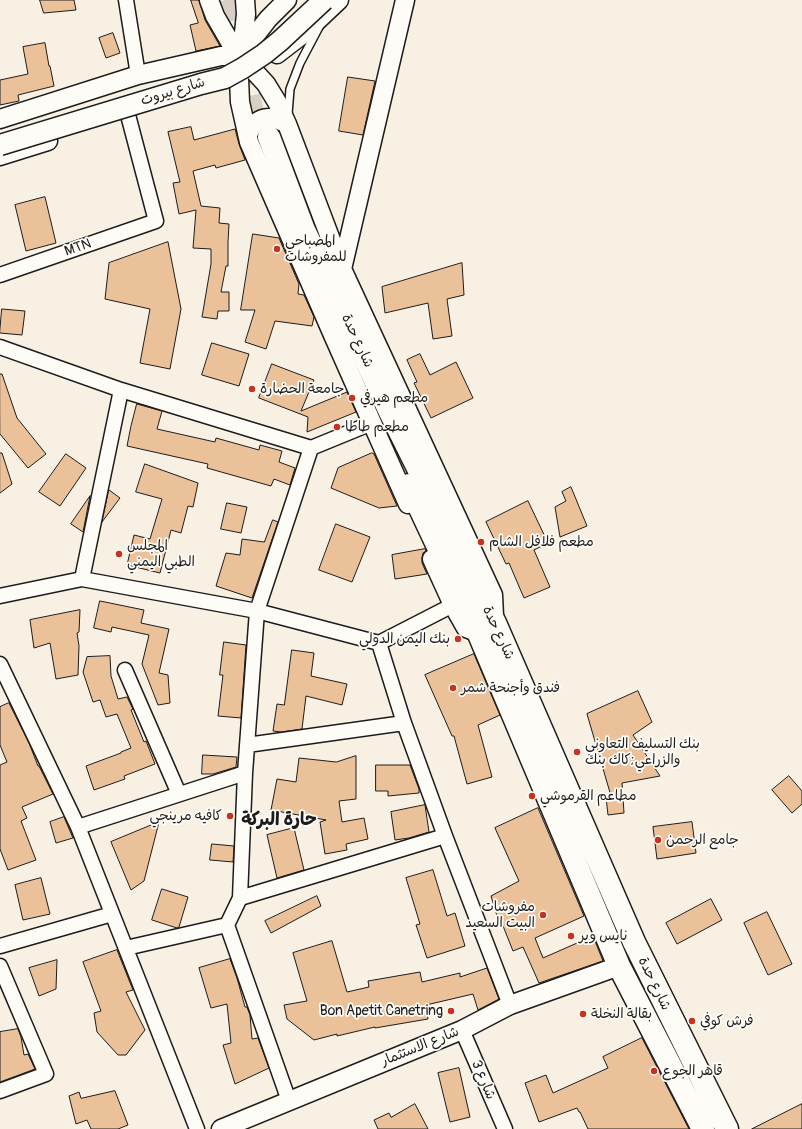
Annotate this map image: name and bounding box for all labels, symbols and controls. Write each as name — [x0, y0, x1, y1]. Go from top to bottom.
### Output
street label: شارع بيروت — [139, 74, 207, 110]
place label: المصباحي للمفروشات — [285, 233, 347, 266]
street label: MTN — [62, 236, 94, 260]
marker: المصباحي للمفروشات — [272, 244, 282, 254]
street label: شارع حدة — [337, 312, 377, 370]
place label: جامعة الحضارة — [260, 381, 344, 397]
marker: جامعة الحضارة — [247, 384, 257, 394]
place label: مطعم هيرفي — [360, 390, 428, 406]
marker: مطعم هيرفي — [347, 393, 357, 403]
place label: مطعم طاطا — [345, 419, 409, 435]
marker: مطعم طاطا — [332, 422, 342, 432]
place label: مطعم فلافل الشام — [489, 534, 594, 550]
marker: مطعم فلافل الشام — [476, 537, 486, 547]
place label: المجلس الطبي اليمني — [127, 538, 195, 570]
marker: المجلس الطبي اليمني — [114, 549, 124, 559]
street label: شارع حدة — [478, 604, 518, 662]
place label: بنك اليمن الدولي — [359, 631, 450, 647]
marker: بنك اليمن الدولي — [453, 634, 463, 644]
place label: فندق وأجنحة شمر — [461, 680, 560, 696]
marker: فندق وأجنحة شمر — [448, 683, 458, 693]
place label: بنك التسليف التعاوني والزراعي;كاك بنك — [585, 736, 700, 768]
marker: بنك التسليف التعاوني والزراعي;كاك بنك — [572, 747, 582, 757]
place label: مطاعم القرموشي — [540, 788, 636, 804]
marker: مطاعم القرموشي — [527, 791, 537, 801]
place label: كافيه مرينجي — [150, 808, 222, 824]
district label: حارة البركة — [241, 809, 317, 831]
marker: كافيه مرينجي — [225, 811, 235, 821]
place label: جامع الرحمن — [666, 832, 739, 848]
marker: جامع الرحمن — [653, 835, 663, 845]
place label: مفروشات البيت السعيد — [465, 899, 535, 932]
marker: مفروشات البيت السعيد — [538, 910, 548, 920]
place label: نايس وير — [579, 928, 627, 944]
marker: نايس وير — [566, 931, 576, 941]
street label: شارع حدة — [634, 955, 674, 1013]
place label: Bon Apetit Canetring — [320, 1003, 443, 1019]
marker: Bon Apetit Canetring — [446, 1006, 456, 1016]
place label: بقالة النخلة — [591, 1006, 652, 1022]
marker: بقالة النخلة — [578, 1009, 588, 1019]
place label: فرش كوفي — [700, 1013, 754, 1029]
marker: فرش كوفي — [687, 1016, 697, 1026]
street label: شارع الاستثمار — [378, 1024, 462, 1070]
street label: شارع 3 — [467, 1058, 499, 1102]
place label: قاهر الجوع — [662, 1063, 723, 1079]
marker: قاهر الجوع — [649, 1066, 659, 1076]

